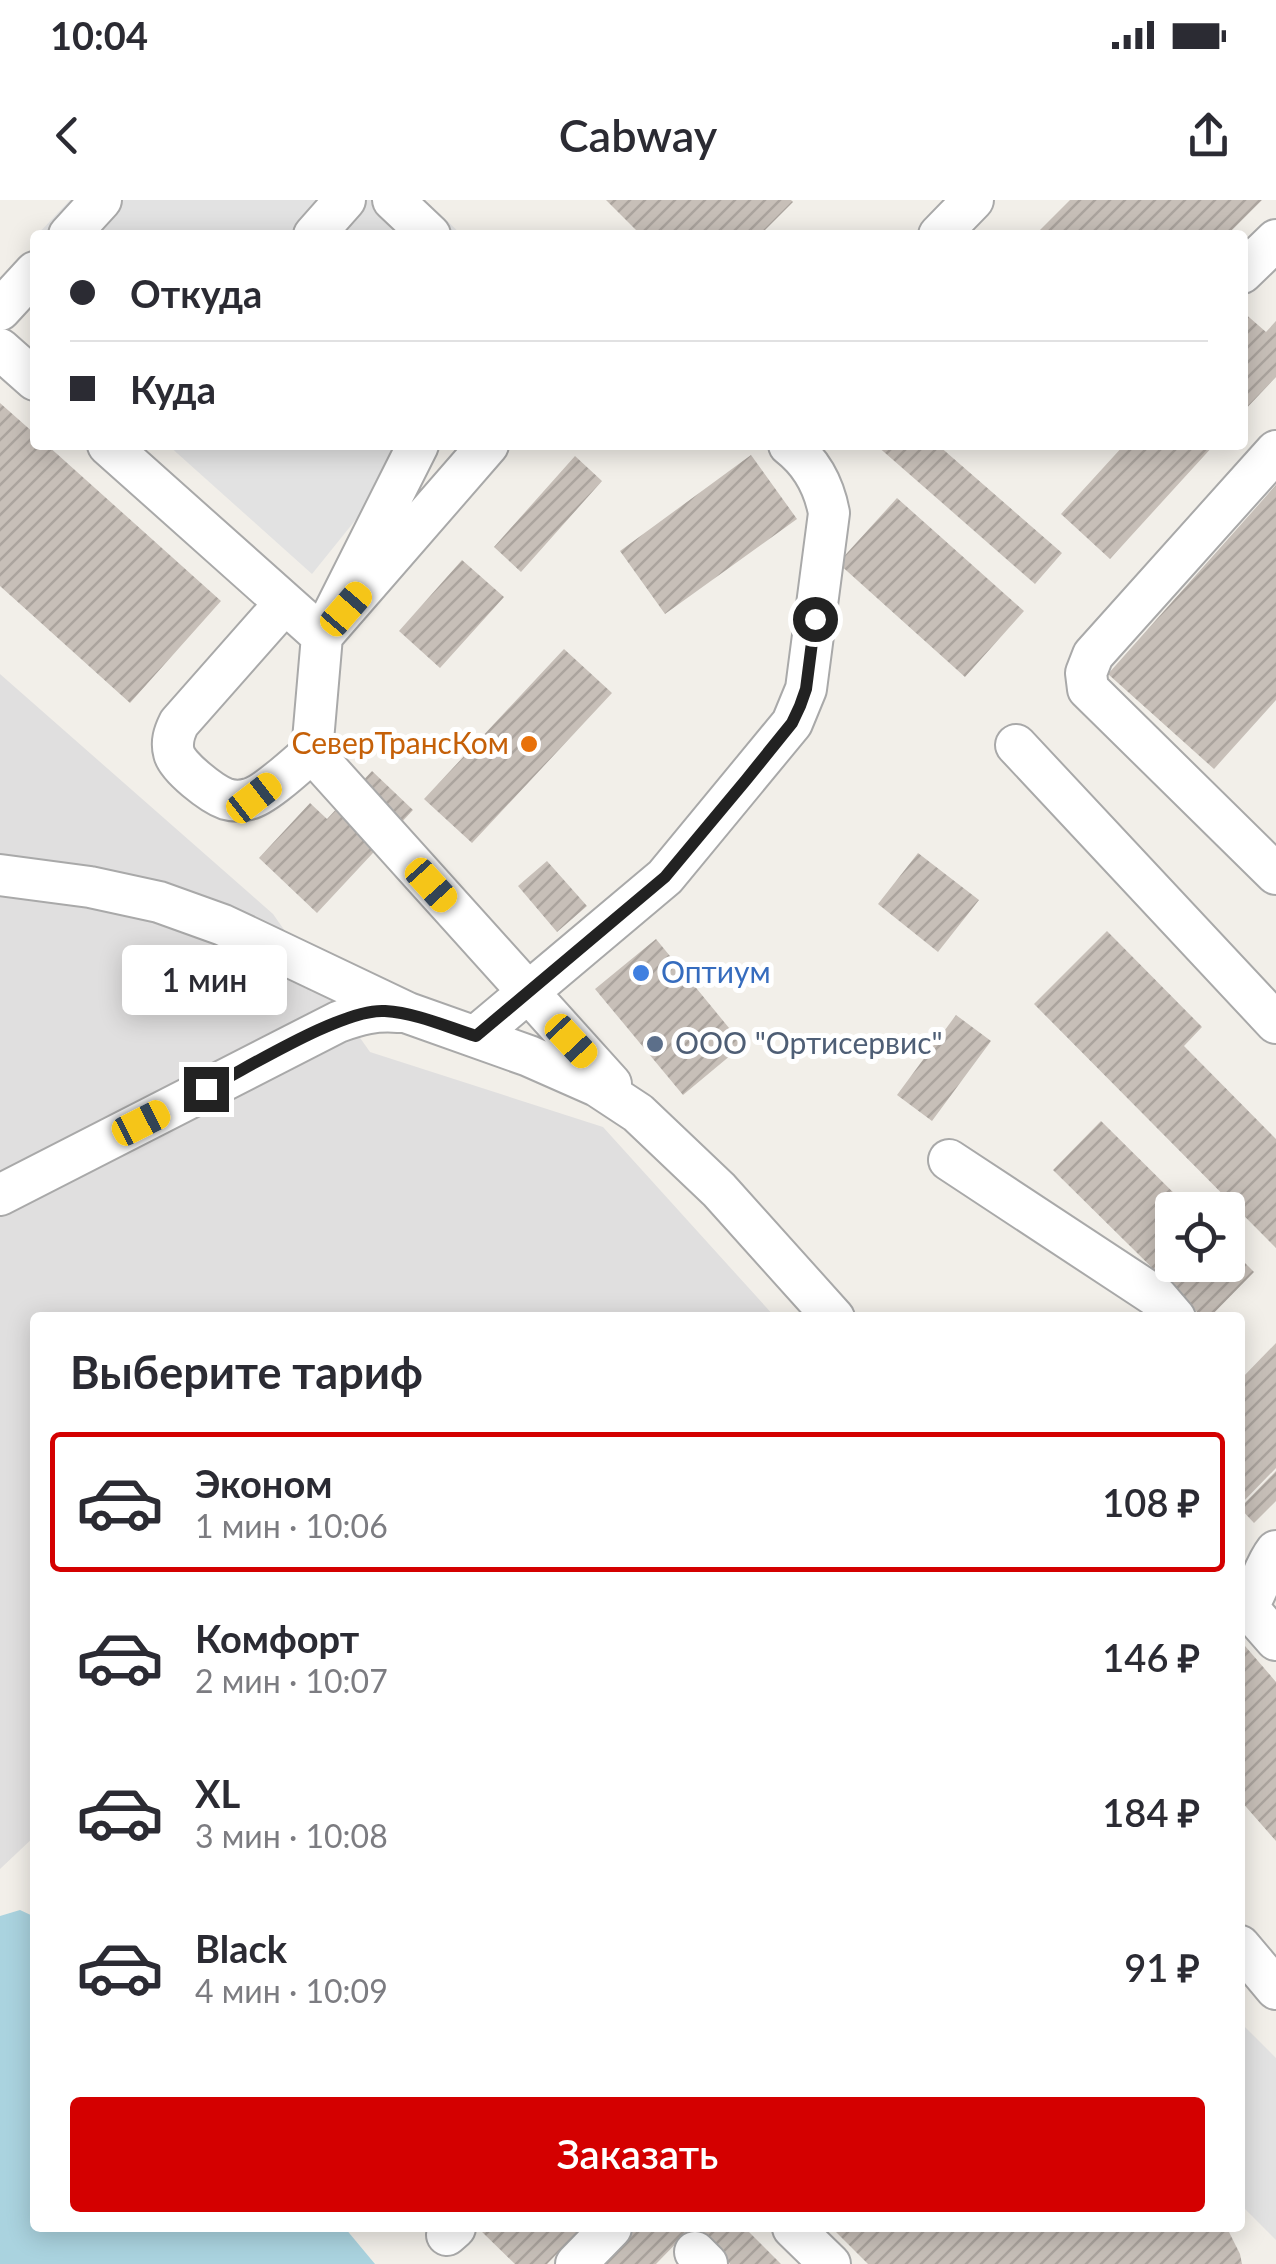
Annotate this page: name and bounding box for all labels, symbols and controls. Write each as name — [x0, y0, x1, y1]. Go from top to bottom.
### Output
text: 10:04 — [50, 12, 148, 58]
icon: back — [40, 108, 95, 163]
text: Cabway — [559, 108, 717, 162]
icon: share — [1181, 108, 1236, 163]
text: Откуда — [130, 270, 262, 316]
text: Куда — [130, 366, 216, 412]
car — [315, 577, 377, 641]
route start — [793, 597, 838, 642]
place label: СеверТрансКом — [291, 724, 509, 760]
marker: СеверТрансКом — [518, 733, 540, 755]
car — [221, 768, 287, 828]
car — [400, 853, 462, 917]
callout: 1 мин — [124, 944, 288, 1014]
place label: Оптиум — [661, 953, 771, 989]
text: 1 мин — [162, 960, 247, 999]
marker: Оптиум — [630, 962, 652, 984]
car — [540, 1009, 602, 1073]
place label: ООО "Ортисервис" — [675, 1024, 943, 1060]
marker: ООО "Ортисервис" — [644, 1033, 666, 1055]
route end — [184, 1067, 229, 1112]
car — [107, 1096, 175, 1150]
map controls — [1155, 1192, 1245, 1282]
button: locate — [1155, 1192, 1245, 1282]
text: Выберите тариф — [70, 1345, 423, 1399]
icon: car — [75, 1457, 165, 1547]
text: Эконом — [195, 1460, 333, 1506]
text: 108 ₽ — [1102, 1479, 1200, 1525]
text: 1 мин · 10:06 — [195, 1506, 388, 1545]
icon: car — [75, 1612, 165, 1702]
text: Комфорт — [195, 1615, 359, 1661]
text: 146 ₽ — [1102, 1634, 1200, 1680]
text: 2 мин · 10:07 — [195, 1661, 388, 1700]
icon: car — [75, 1767, 165, 1857]
text: XL — [195, 1770, 240, 1816]
text: 184 ₽ — [1102, 1789, 1200, 1835]
text: 3 мин · 10:08 — [195, 1816, 388, 1855]
icon: car — [75, 1922, 165, 2012]
text: Black — [195, 1925, 287, 1971]
text: 91 ₽ — [1124, 1944, 1200, 1990]
text: 4 мин · 10:09 — [195, 1971, 388, 2010]
button: Заказать — [70, 2097, 1205, 2212]

